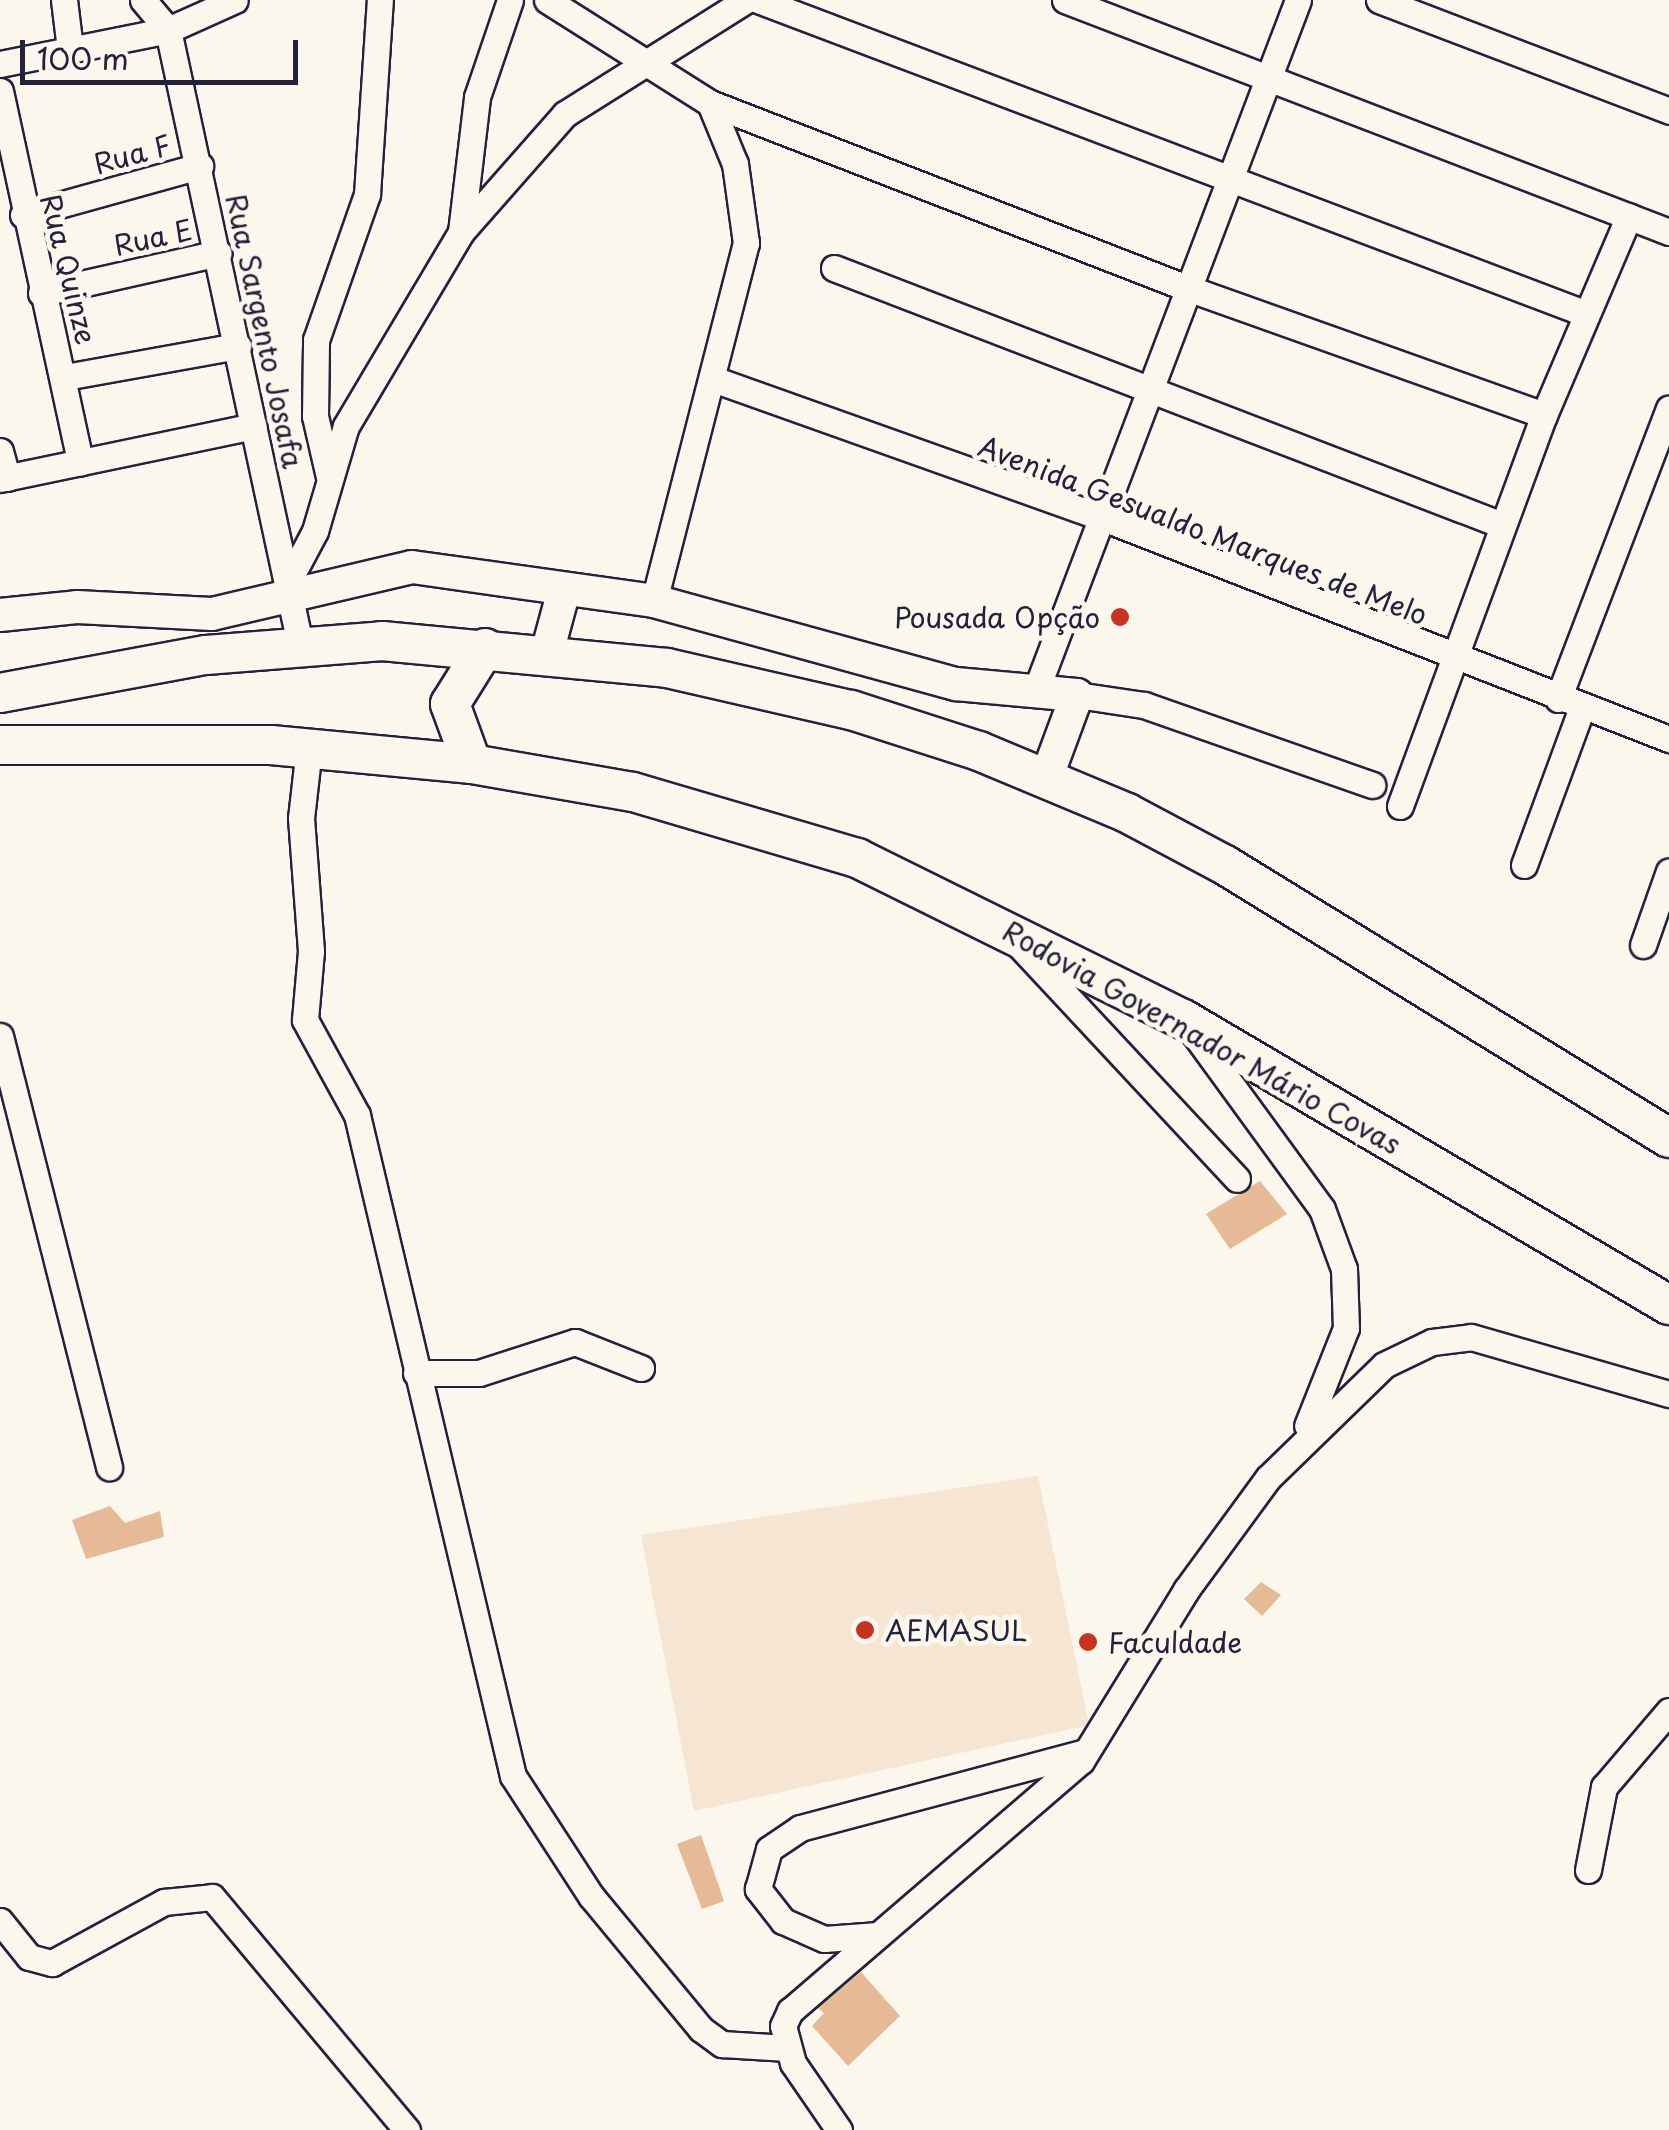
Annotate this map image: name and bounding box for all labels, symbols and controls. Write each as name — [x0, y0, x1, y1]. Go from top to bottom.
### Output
scale bar — [25, 20, 302, 82]
text: 100 m — [37, 35, 129, 80]
street label: Rua F — [89, 128, 175, 180]
street label: Rua Quinze — [34, 190, 104, 348]
street label: Rua Sargento Josafa — [219, 190, 311, 472]
street label: Rua E — [110, 212, 196, 262]
street label: Avenida Gesualdo Marques de Melo — [973, 428, 1433, 632]
place label: Pousada Opção — [893, 600, 1100, 634]
marker: Pousada Opção — [1109, 606, 1131, 628]
street label: Rodovia Governador Mário Covas — [997, 913, 1407, 1161]
place label: AEMASUL — [885, 1613, 1027, 1647]
marker: AEMASUL — [854, 1619, 876, 1641]
place label: Faculdade — [1108, 1625, 1242, 1659]
marker: Faculdade — [1077, 1631, 1099, 1653]

